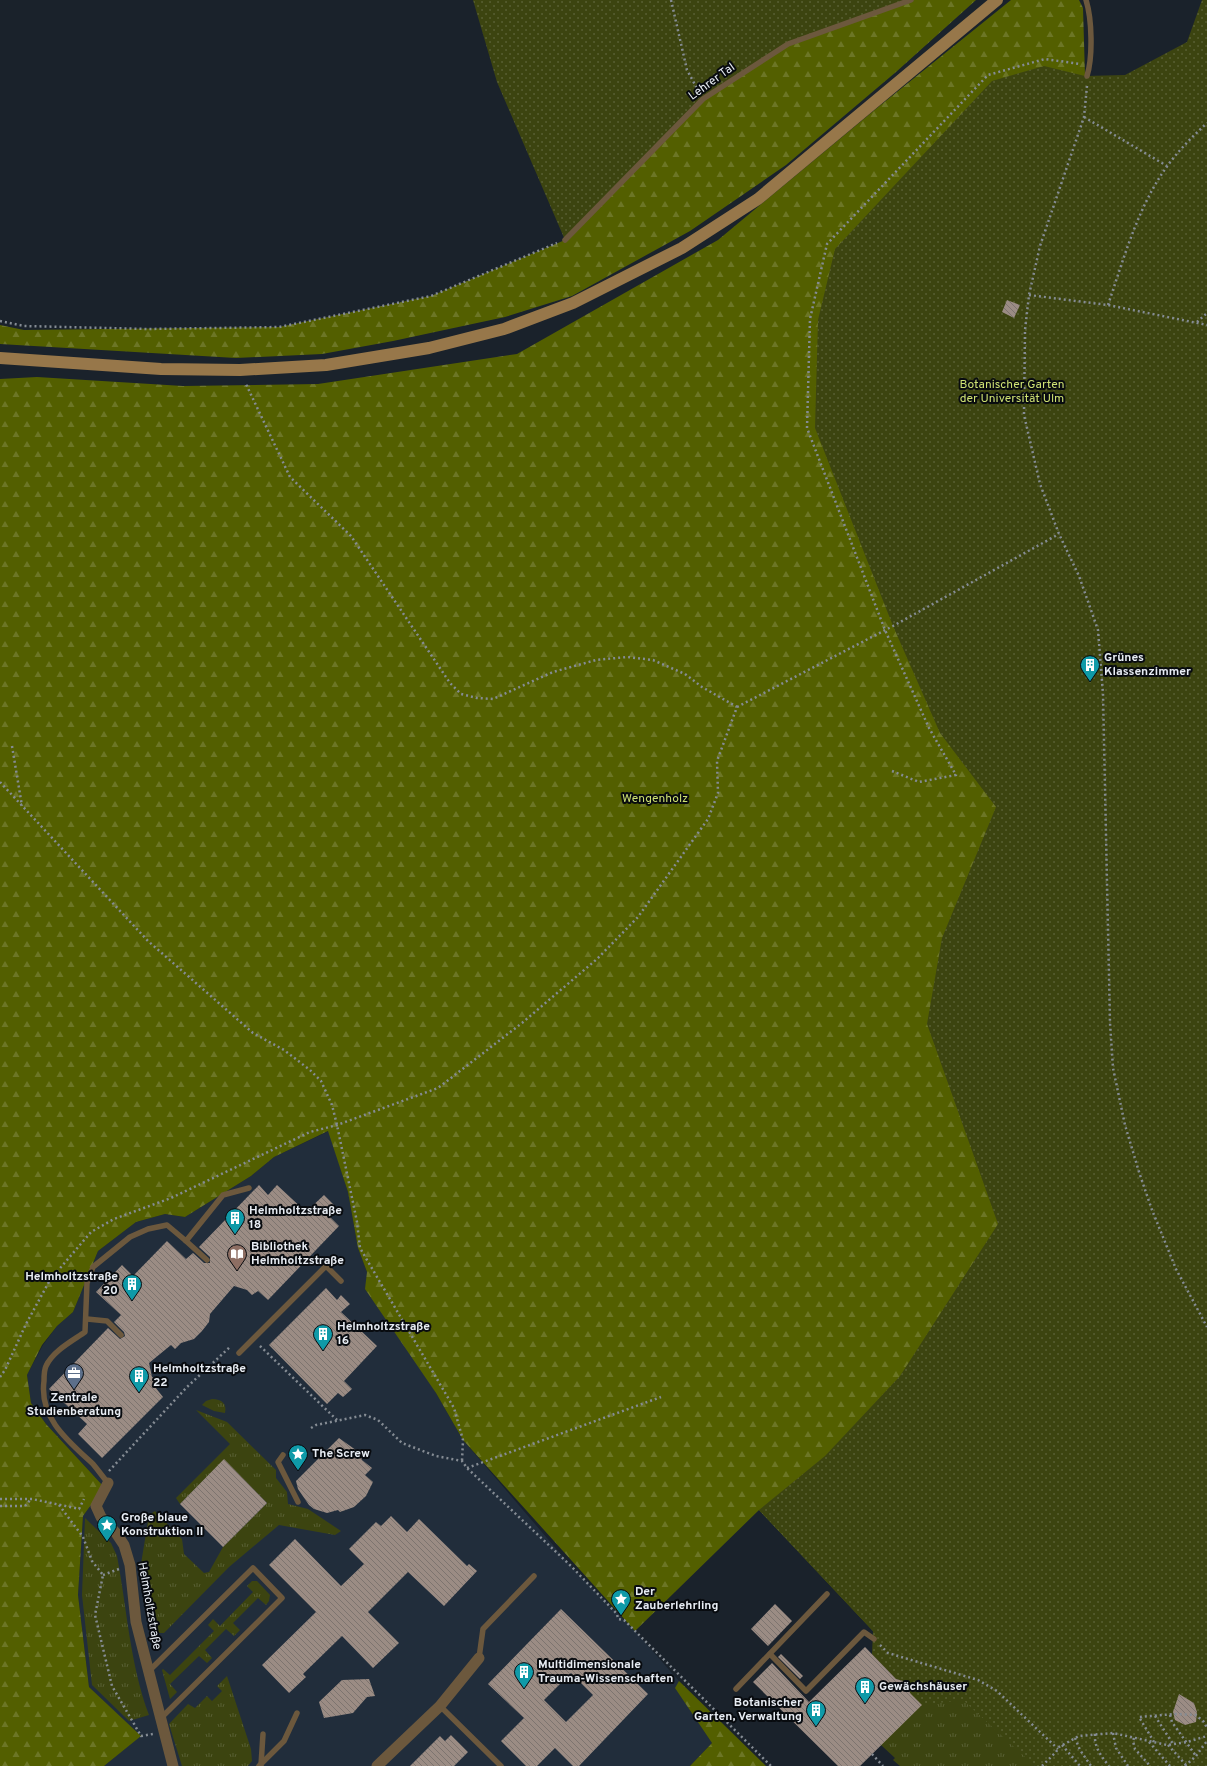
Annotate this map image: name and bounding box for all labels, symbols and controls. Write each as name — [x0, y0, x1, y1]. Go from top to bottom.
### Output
street label: Lehrer Tal — [686, 60, 738, 104]
park label: Botanischer Garten der Universität Ulm — [959, 377, 1065, 407]
place label: Grünes Klassenzimmer — [1104, 650, 1191, 680]
building icon: Grünes Klassenzimmer — [1079, 654, 1101, 682]
park label: Wengenholz — [622, 791, 688, 807]
place label: Helmholtzstraße 18 — [249, 1203, 342, 1233]
building icon: Helmholtzstraße 18 — [224, 1207, 246, 1235]
place label: Bibliothek Helmholtzstraße — [251, 1239, 344, 1269]
library icon: Bibliothek Helmholtzstraße — [226, 1243, 248, 1271]
place label: Helmholtzstraße 20 — [25, 1269, 118, 1299]
building icon: Helmholtzstraße 20 — [121, 1273, 143, 1301]
place label: Helmholtzstraße 16 — [337, 1319, 430, 1349]
building icon: Helmholtzstraße 16 — [312, 1323, 334, 1351]
place label: Helmholtzstraße 22 — [153, 1361, 246, 1391]
office icon: Zentrale Studienberatung — [63, 1362, 85, 1390]
building icon: Helmholtzstraße 22 — [128, 1365, 150, 1393]
place label: Zentrale Studienberatung — [27, 1390, 121, 1420]
place icon: The Screw — [287, 1443, 309, 1471]
place label: The Screw — [312, 1446, 370, 1462]
place label: Große blaue Konstruktion II — [121, 1510, 203, 1540]
place icon: Große blaue Konstruktion II — [96, 1514, 118, 1542]
street label: Helmholtzstraße — [133, 1561, 165, 1651]
place label: Der Zauberlehrling — [635, 1584, 718, 1614]
place icon: Der Zauberlehrling — [610, 1588, 632, 1616]
place label: Multidimensionale Trauma-Wissenschaften — [538, 1657, 673, 1687]
building icon: Multidimensionale Trauma-Wissenschaften — [513, 1661, 535, 1689]
building icon: Gewächshäuser — [854, 1676, 876, 1704]
place label: Gewächshäuser — [879, 1679, 967, 1695]
place label: Botanischer Garten, Verwaltung — [694, 1695, 802, 1725]
building icon: Botanischer Garten, Verwaltung — [805, 1699, 827, 1727]

